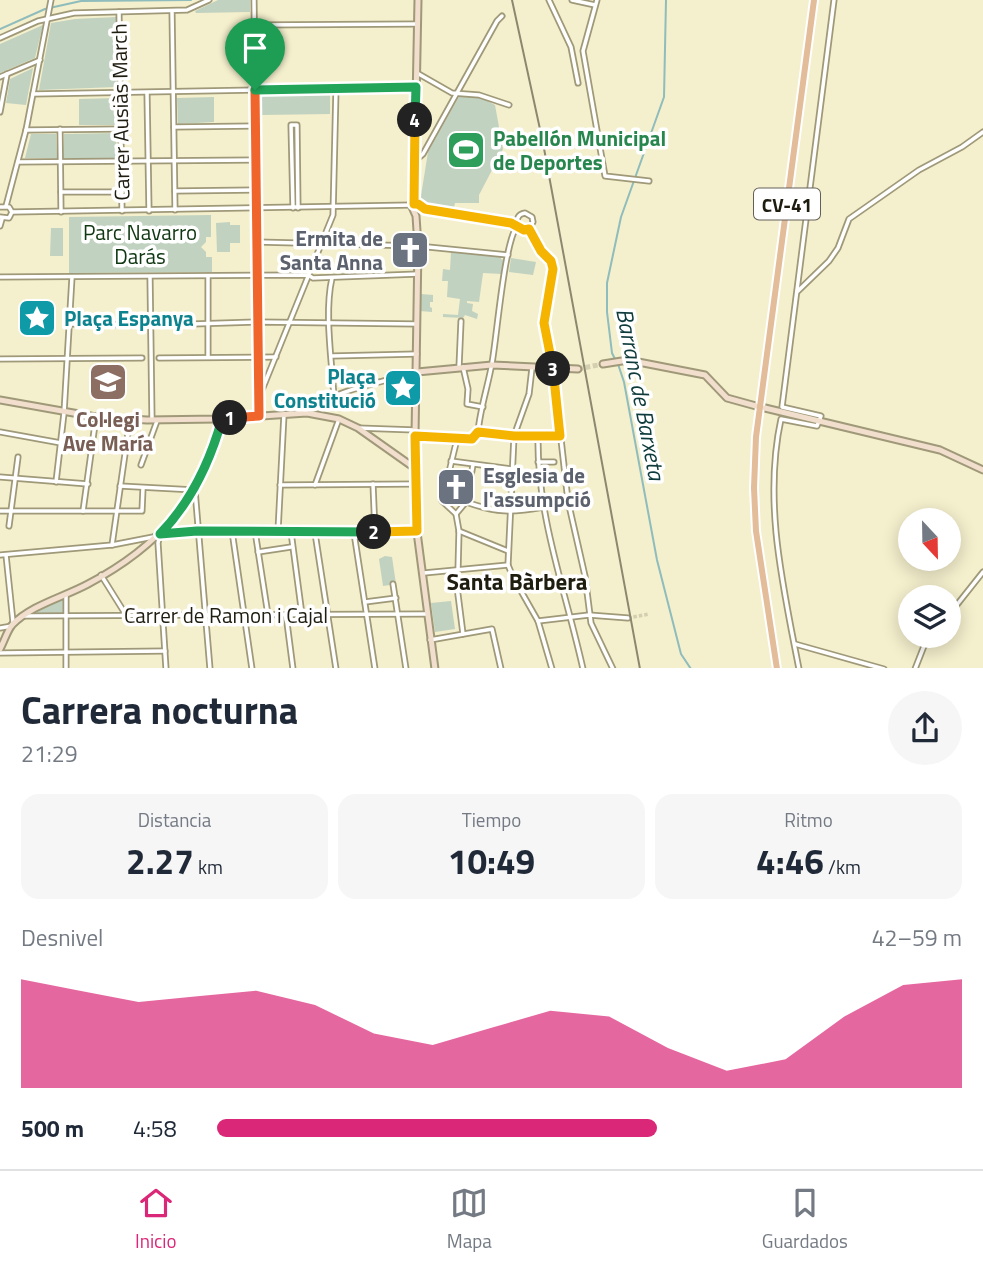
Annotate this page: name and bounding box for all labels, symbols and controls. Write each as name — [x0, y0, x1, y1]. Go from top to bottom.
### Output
pin — [225, 18, 285, 90]
street label: Carrer Ausiàs March — [102, 23, 138, 201]
icon: arrive — [236, 29, 274, 67]
pin: 4 — [398, 102, 432, 138]
text: 4 — [409, 105, 420, 134]
place label: Pabellón Municipal de Deportes — [493, 122, 666, 178]
sports icon: Pabellón Municipal de Deportes — [445, 129, 487, 171]
road number: CV-41 — [754, 188, 820, 220]
park label: Parc Navarro Darás — [83, 216, 197, 272]
place label: Ermita de Santa Anna — [280, 222, 383, 278]
church icon: Ermita de Santa Anna — [389, 229, 431, 271]
place icon: Plaça Espanya — [16, 297, 58, 339]
place label: Plaça Espanya — [64, 302, 194, 334]
water label: Barranc de Barxeta — [607, 305, 675, 484]
pin: 3 — [536, 352, 570, 386]
text: 3 — [547, 354, 558, 383]
place label: Plaça Constitució — [274, 360, 376, 416]
school or university icon: Col·legi Ave María — [87, 361, 129, 403]
place icon: Plaça Constitució — [382, 367, 424, 409]
pin: 1 — [212, 400, 247, 436]
place label: Col·legi Ave María — [63, 403, 154, 459]
text: 1 — [224, 403, 235, 432]
place label: Esglesia de l'assumpció — [483, 459, 591, 515]
church icon: Esglesia de l'assumpció — [435, 466, 477, 508]
north arrow — [898, 508, 961, 570]
map controls — [898, 508, 961, 648]
pin: 2 — [356, 514, 392, 550]
text: 2 — [368, 517, 379, 546]
district label: Santa Bàrbera — [446, 564, 588, 599]
button: layers — [898, 585, 961, 648]
street label: Carrer de Ramon i Cajal — [124, 599, 328, 631]
text: Carrera nocturna — [21, 681, 298, 739]
button: share — [888, 691, 962, 765]
text: 21:29 — [21, 736, 78, 771]
text: Distancia — [138, 805, 211, 834]
text: Tiempo — [462, 805, 521, 834]
text: Ritmo — [784, 805, 833, 834]
text: 2.27 — [126, 834, 194, 888]
text: 10:49 — [448, 834, 535, 888]
text: 4:46 — [756, 834, 824, 888]
text: km — [194, 852, 223, 881]
text: /km — [824, 852, 861, 881]
text: Desnivel — [21, 920, 103, 955]
text: 42–59 m — [872, 920, 962, 955]
text: 500 m — [21, 1111, 84, 1146]
text: 4:58 — [133, 1111, 177, 1146]
tab: Inicio — [135, 1184, 177, 1255]
tab: Mapa — [447, 1184, 492, 1255]
tab: Guardados — [762, 1184, 848, 1255]

